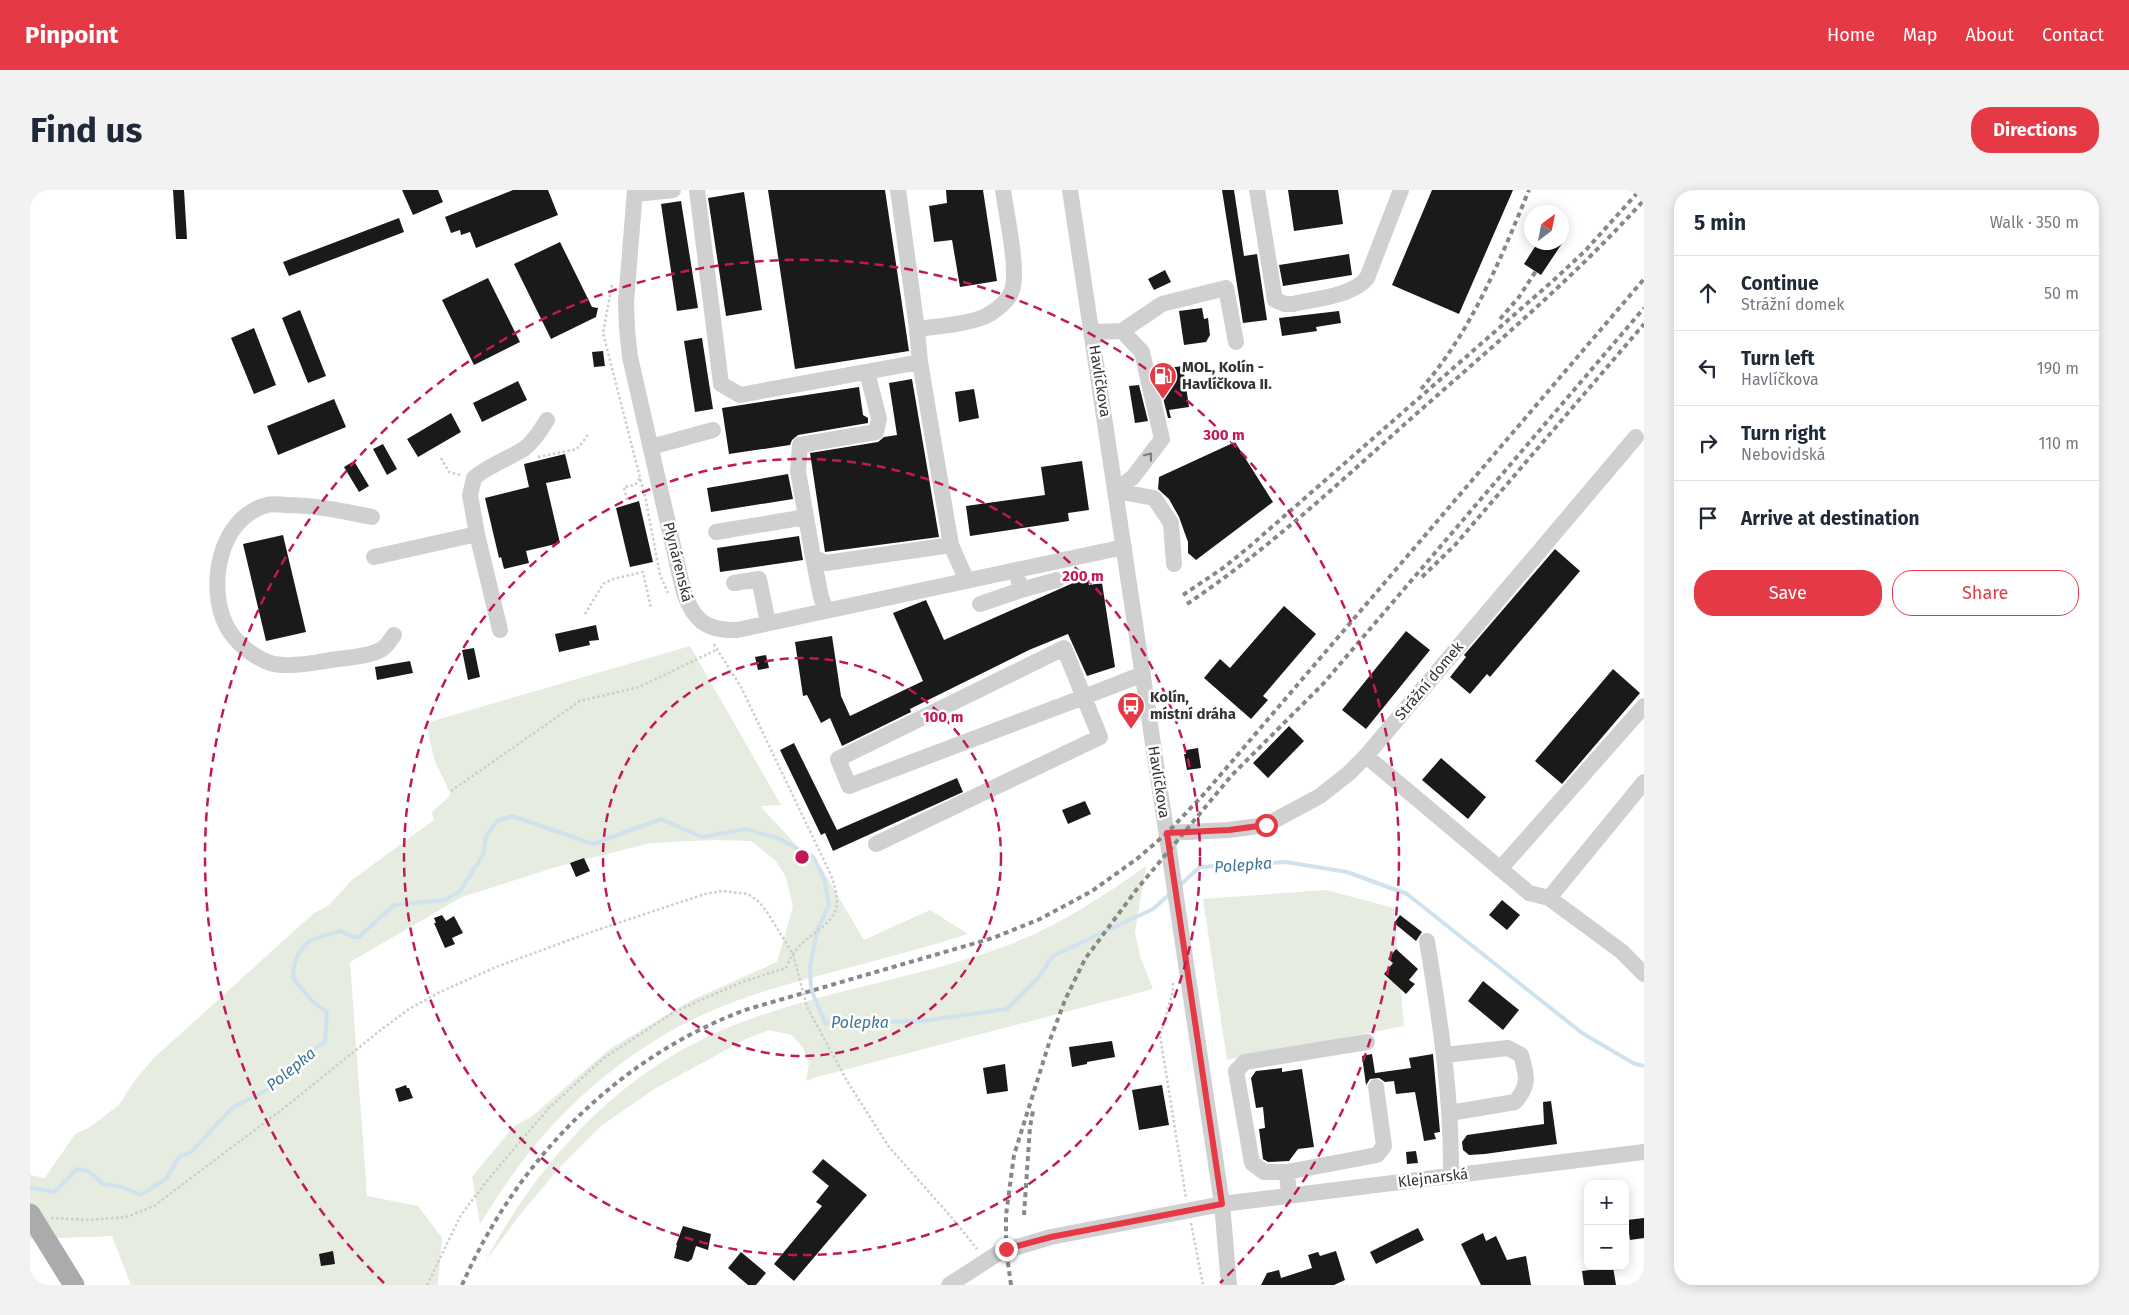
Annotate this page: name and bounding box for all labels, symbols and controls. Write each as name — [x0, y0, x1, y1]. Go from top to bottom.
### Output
text: Pinpoint — [25, 21, 118, 49]
text: Home — [1827, 24, 1875, 46]
text: Map — [1903, 24, 1937, 46]
text: About — [1965, 24, 2014, 46]
text: Contact — [2042, 24, 2104, 46]
button: Directions — [1971, 107, 2099, 153]
text: Find us — [30, 109, 142, 151]
north arrow — [1524, 205, 1569, 250]
text: 5 min — [1694, 210, 1746, 236]
text: Walk · 350 m — [1990, 213, 2079, 232]
text: Continue — [1741, 272, 1819, 295]
icon: ahead — [1694, 279, 1722, 307]
text: 50 m — [2044, 284, 2079, 303]
text: Strážní domek — [1741, 295, 1844, 314]
street label: Havlíčkova — [1085, 344, 1115, 418]
text: Turn left — [1741, 347, 1815, 370]
icon: left — [1694, 354, 1722, 382]
place label: MOL, Kolín - Havlíčkova II. — [1182, 358, 1272, 393]
text: 190 m — [2037, 359, 2079, 378]
fuel station icon: MOL, Kolín - Havlíčkova II. — [1148, 361, 1178, 400]
text: Havlíčkova — [1741, 370, 1819, 389]
text: Turn right — [1741, 422, 1826, 445]
text: 300 m — [1202, 426, 1245, 444]
icon: right — [1694, 429, 1722, 457]
text: 110 m — [2038, 434, 2079, 453]
text: Nebovidská — [1741, 445, 1826, 464]
one-way arrow — [1144, 453, 1152, 462]
icon: arrive — [1694, 504, 1722, 532]
text: Arrive at destination — [1741, 507, 1920, 530]
street label: Plynárenská — [659, 520, 697, 604]
text: 200 m — [1062, 567, 1104, 585]
button: Save — [1694, 570, 1882, 616]
button: Share — [1892, 570, 2079, 616]
street label: Strážní domek — [1391, 638, 1467, 724]
place label: Kolín, místní dráha — [1150, 688, 1236, 723]
bus stop icon: Kolín, místní dráha — [1116, 691, 1146, 730]
text: 100 m — [923, 708, 963, 726]
street label: Havlíčkova — [1144, 745, 1174, 819]
route start — [1255, 814, 1278, 837]
centre of rings — [793, 848, 811, 866]
water label: Polepka — [1213, 854, 1273, 876]
water label: Polepka — [831, 1013, 889, 1032]
water label: Polepka — [263, 1043, 319, 1095]
street label: Klejnarská — [1397, 1165, 1469, 1191]
map controls — [1584, 1180, 1629, 1270]
button: + — [1584, 1180, 1629, 1225]
button: − — [1584, 1225, 1629, 1270]
route end — [995, 1238, 1018, 1261]

